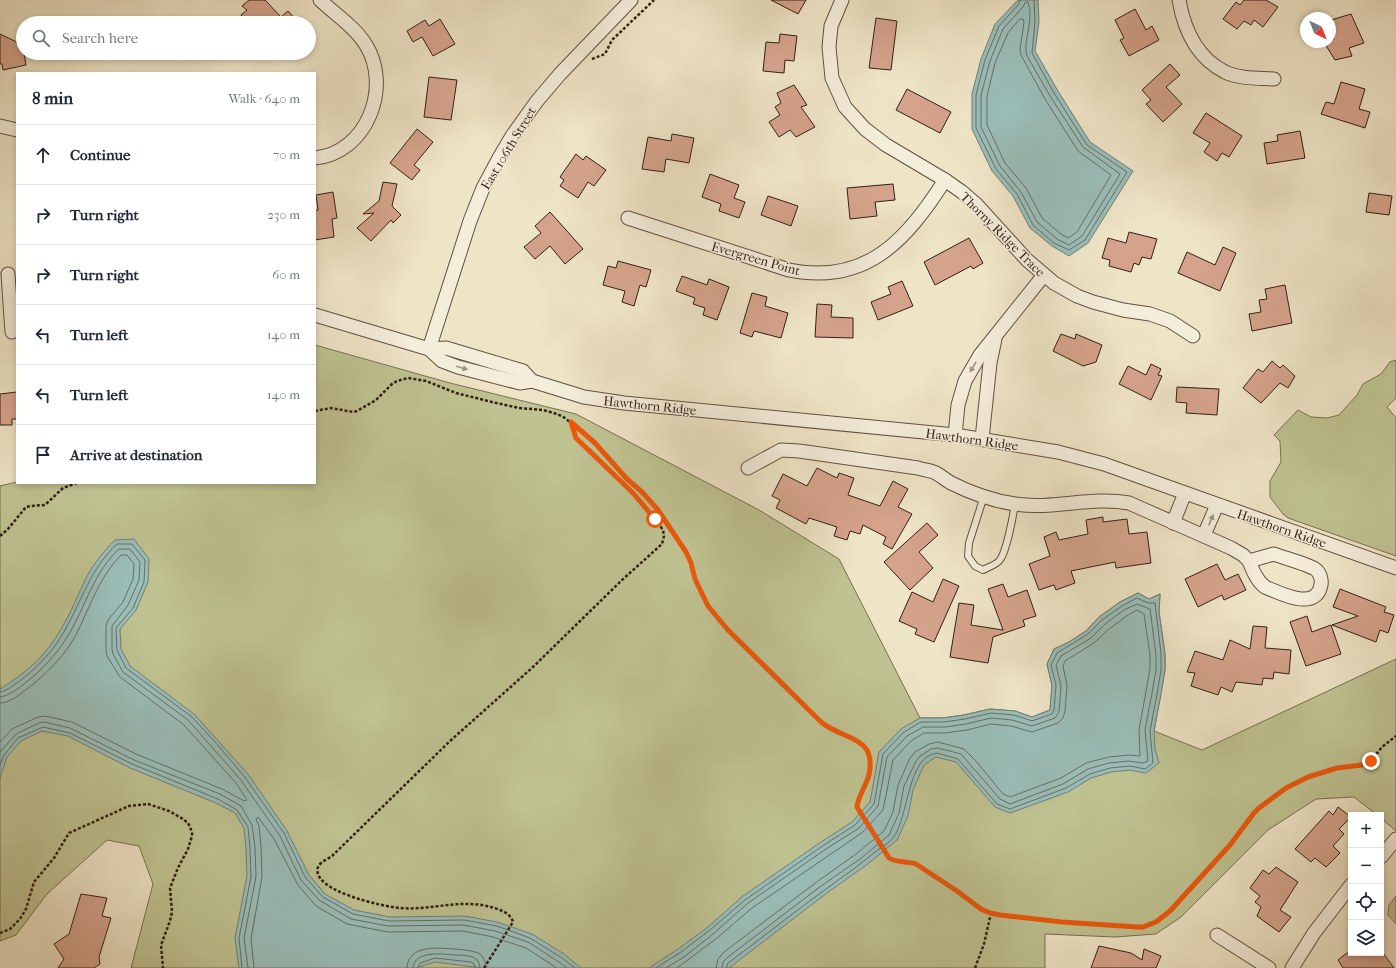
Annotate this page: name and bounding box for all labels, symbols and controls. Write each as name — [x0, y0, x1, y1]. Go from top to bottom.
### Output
north arrow — [1300, 12, 1336, 48]
search box — [16, 16, 316, 60]
icon: search — [30, 27, 52, 49]
text: Search here — [62, 29, 138, 47]
text: 8 min — [32, 88, 73, 108]
text: Walk · 640 m — [228, 91, 300, 106]
street label: East 106th Street — [478, 104, 539, 192]
icon: ahead — [32, 144, 54, 166]
text: Continue — [70, 146, 130, 164]
text: 70 m — [273, 147, 300, 162]
street label: Thorny Ridge Trace — [957, 189, 1048, 280]
icon: right — [32, 204, 54, 226]
text: Turn right — [70, 206, 139, 224]
text: 230 m — [267, 207, 300, 222]
street label: Evergreen Point — [710, 239, 802, 278]
icon: right — [32, 264, 54, 286]
text: Turn right — [70, 266, 139, 284]
text: 60 m — [272, 267, 300, 282]
icon: left — [32, 324, 54, 346]
text: Turn left — [70, 326, 128, 344]
text: 140 m — [267, 327, 300, 342]
one-way arrow — [970, 361, 977, 373]
one-way arrow — [456, 365, 468, 371]
icon: left — [32, 384, 54, 406]
text: Turn left — [70, 386, 128, 404]
text: 140 m — [267, 387, 300, 402]
street label: Hawthorn Ridge — [603, 393, 698, 418]
street label: Hawthorn Ridge — [925, 426, 1020, 454]
icon: arrive — [32, 444, 54, 466]
text: Arrive at destination — [70, 446, 202, 464]
street label: Hawthorn Ridge — [1235, 506, 1329, 551]
route start — [646, 510, 664, 528]
one-way arrow — [1208, 514, 1214, 526]
route end — [1362, 752, 1380, 770]
map controls — [1348, 812, 1384, 956]
button: + — [1348, 812, 1384, 848]
button: − — [1348, 848, 1384, 884]
button: locate — [1348, 884, 1384, 920]
button: layers — [1348, 920, 1384, 956]

